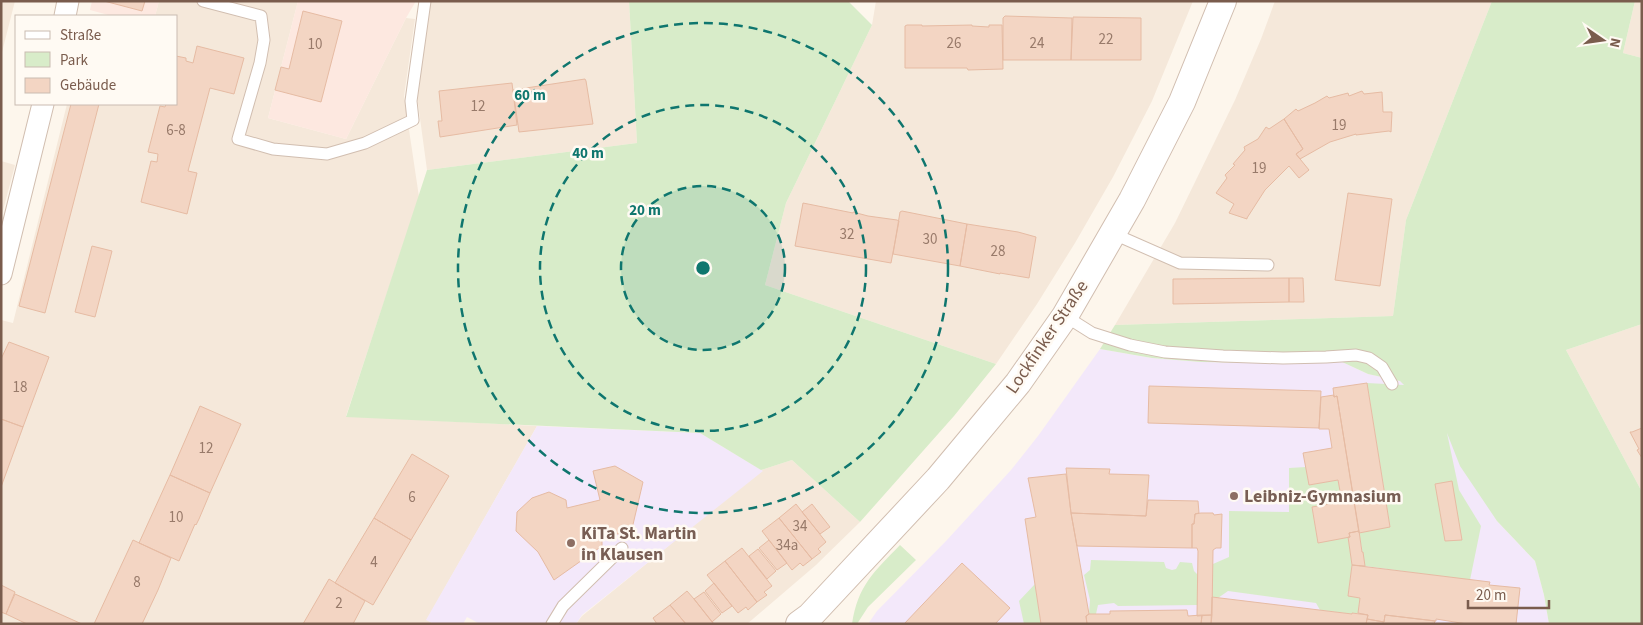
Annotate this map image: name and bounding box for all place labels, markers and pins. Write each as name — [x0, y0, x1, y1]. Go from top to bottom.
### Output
centre of rings — [694, 259, 712, 277]
place label: Leibniz-Gymnasium — [1244, 484, 1401, 509]
marker: Leibniz-Gymnasium — [1228, 490, 1240, 502]
place label: KiTa St. Martin in Klausen — [581, 521, 697, 567]
marker: KiTa St. Martin in Klausen — [565, 537, 577, 549]

